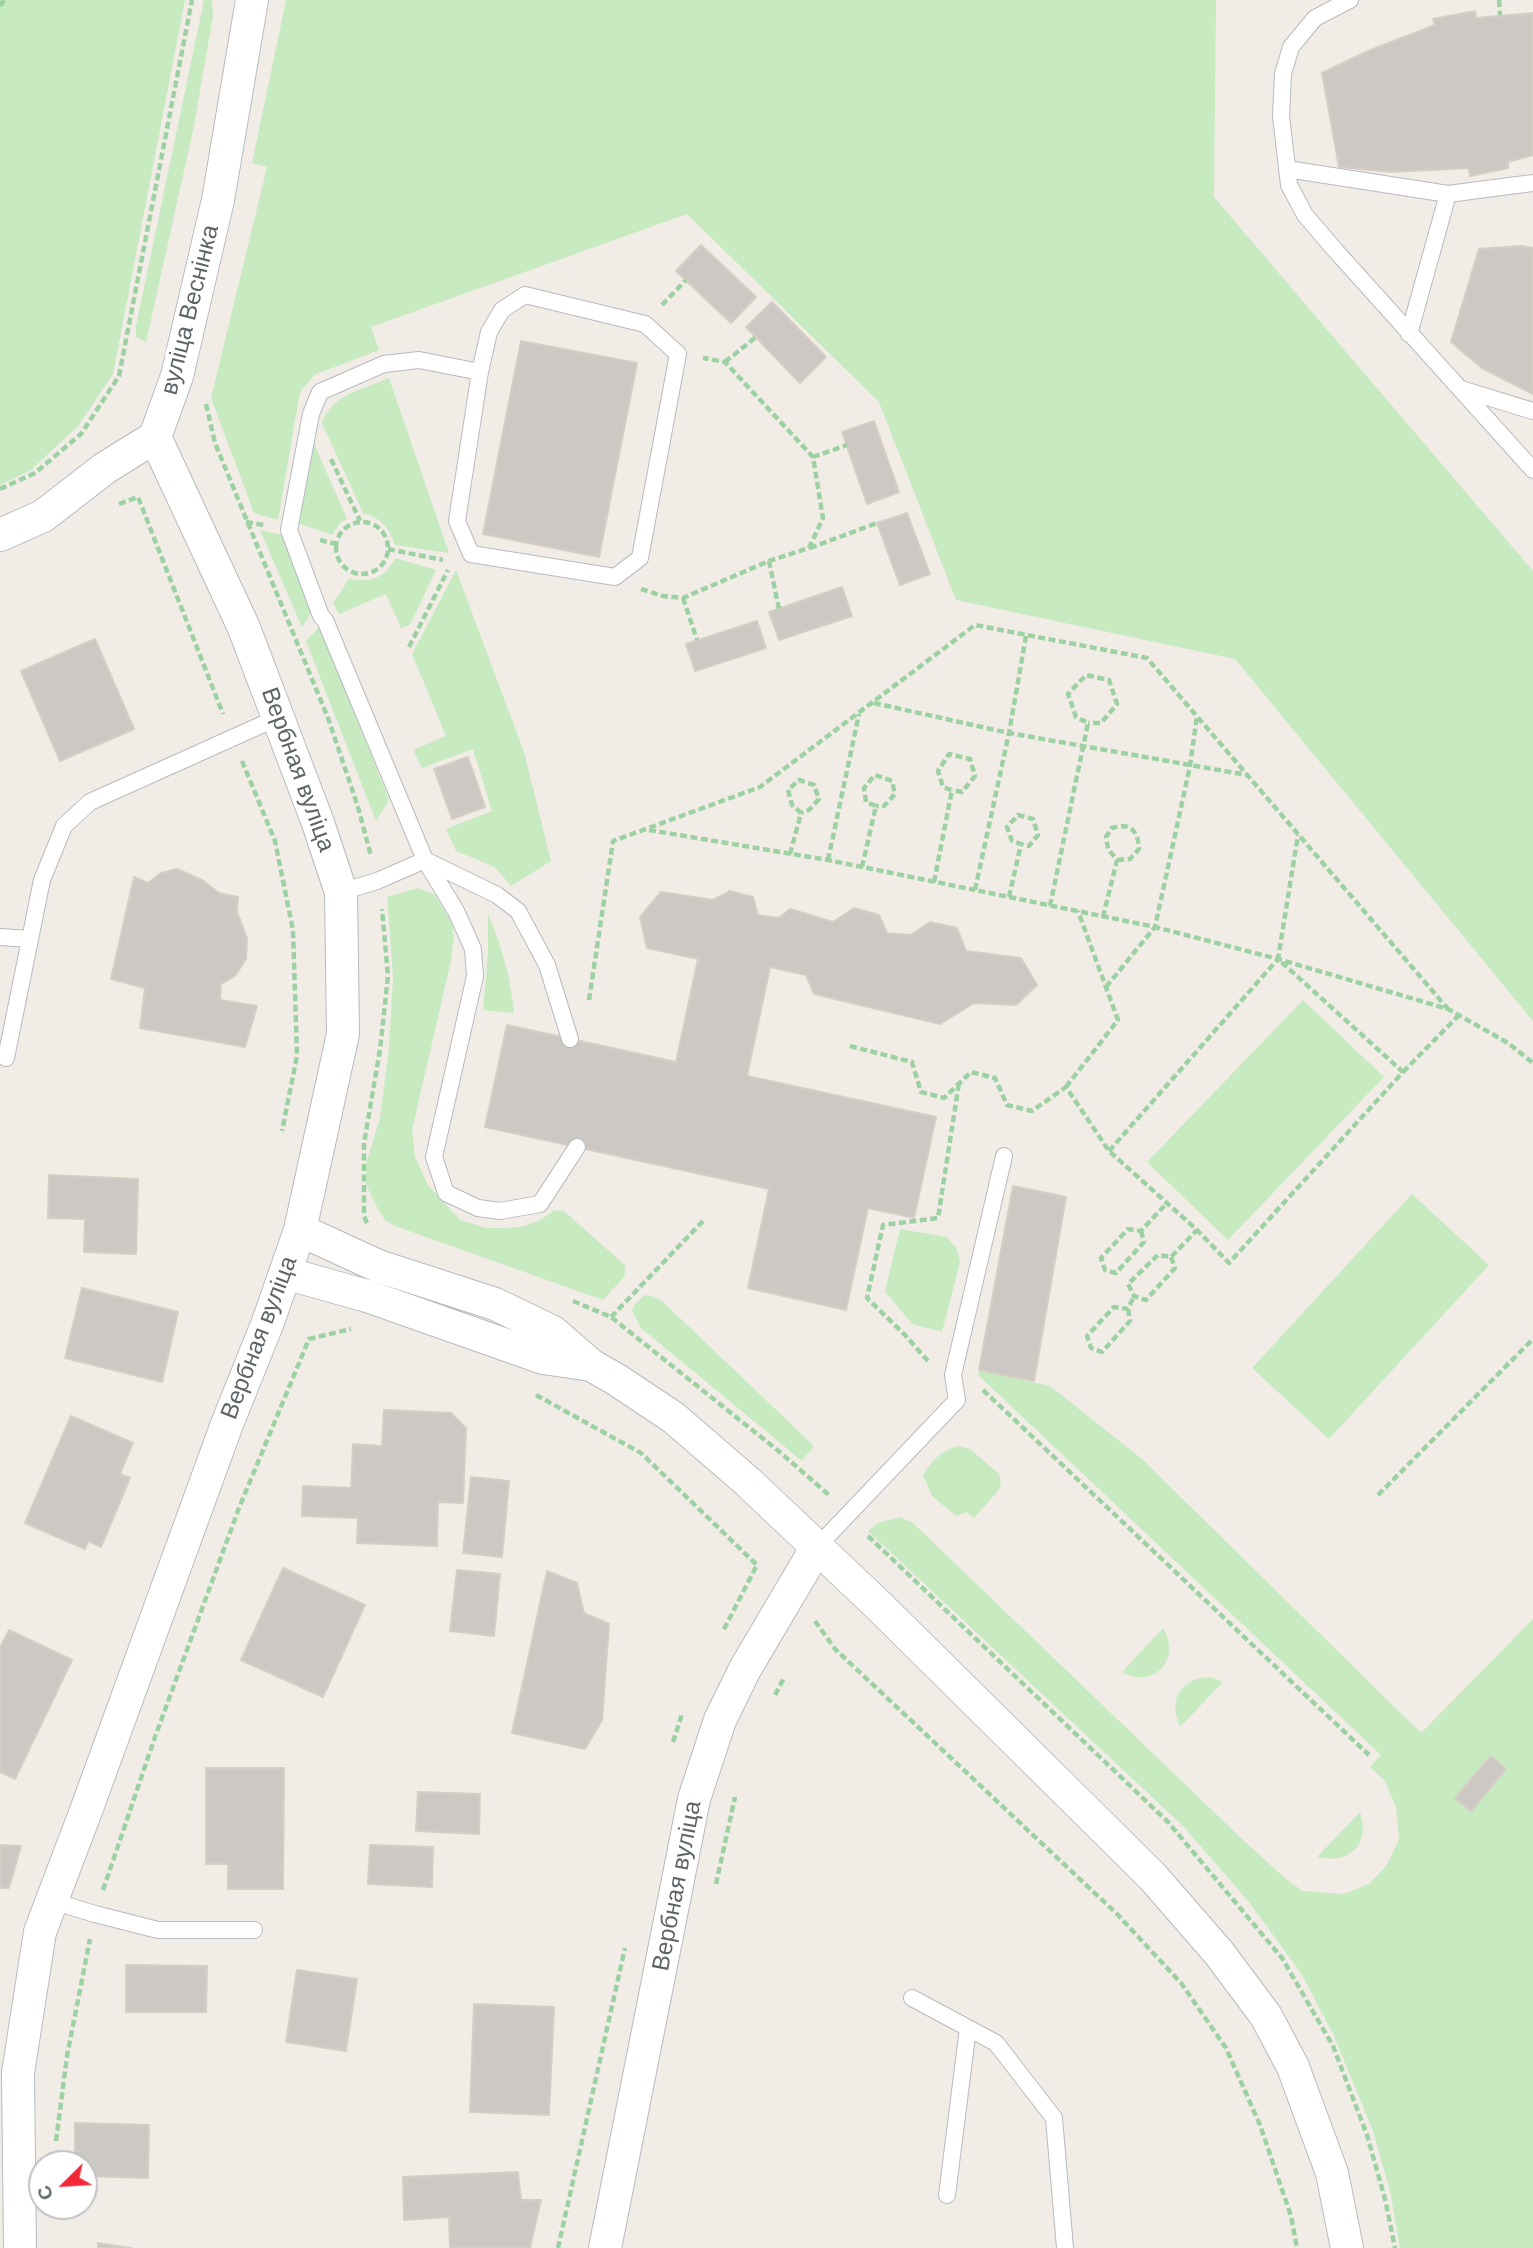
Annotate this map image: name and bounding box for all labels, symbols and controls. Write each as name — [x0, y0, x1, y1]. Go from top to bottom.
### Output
street label: вуліца Веснінка — [156, 222, 226, 398]
street label: Вербная вуліца — [254, 684, 340, 856]
street label: Вербная вуліца — [216, 1252, 304, 1424]
street label: Вербная вуліца — [647, 1799, 709, 1973]
north arrow — [28, 2150, 98, 2220]
text: С — [31, 2182, 59, 2204]

